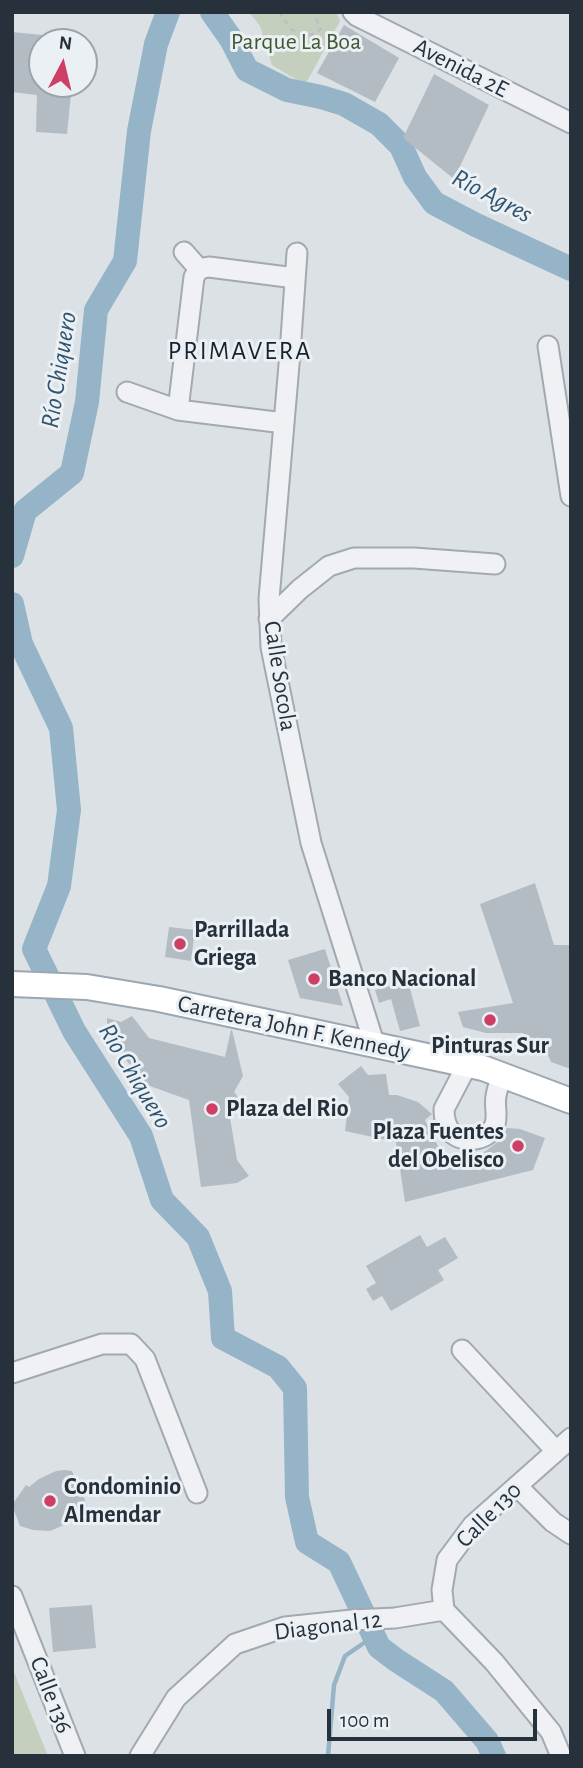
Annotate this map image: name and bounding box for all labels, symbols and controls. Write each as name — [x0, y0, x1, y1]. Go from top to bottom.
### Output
north arrow — [28, 28, 98, 98]
park label: Parque La Boa — [231, 28, 361, 56]
street label: Avenida 2E — [409, 32, 513, 104]
text: N — [58, 33, 73, 54]
water label: Río Agres — [447, 162, 537, 230]
water label: Río Chiquero — [34, 310, 84, 430]
district label: PRIMAVERA — [169, 335, 311, 367]
street label: Calle Socola — [257, 619, 303, 733]
place label: Parrillada Griega — [194, 916, 289, 972]
marker: Parrillada Griega — [172, 936, 188, 952]
place label: Banco Nacional — [328, 965, 476, 993]
marker: Banco Nacional — [306, 971, 322, 987]
street label: Carretera John F. Kennedy — [175, 989, 413, 1067]
marker: Pinturas Sur — [482, 1012, 498, 1028]
water label: Río Chiquero — [91, 1018, 179, 1134]
place label: Pinturas Sur — [431, 1032, 549, 1060]
place label: Plaza del Rio — [226, 1095, 349, 1123]
marker: Plaza del Rio — [204, 1101, 220, 1117]
place label: Plaza Fuentes del Obelisco — [372, 1118, 504, 1174]
marker: Plaza Fuentes del Obelisco — [510, 1138, 526, 1154]
place label: Condominio Almendar — [64, 1473, 181, 1529]
street label: Calle 130 — [450, 1476, 528, 1554]
marker: Condominio Almendar — [42, 1493, 58, 1509]
street label: Diagonal 12 — [273, 1605, 383, 1647]
street label: Calle 136 — [23, 1653, 79, 1737]
scale bar — [331, 1694, 541, 1738]
text: 100 m — [340, 1710, 390, 1731]

